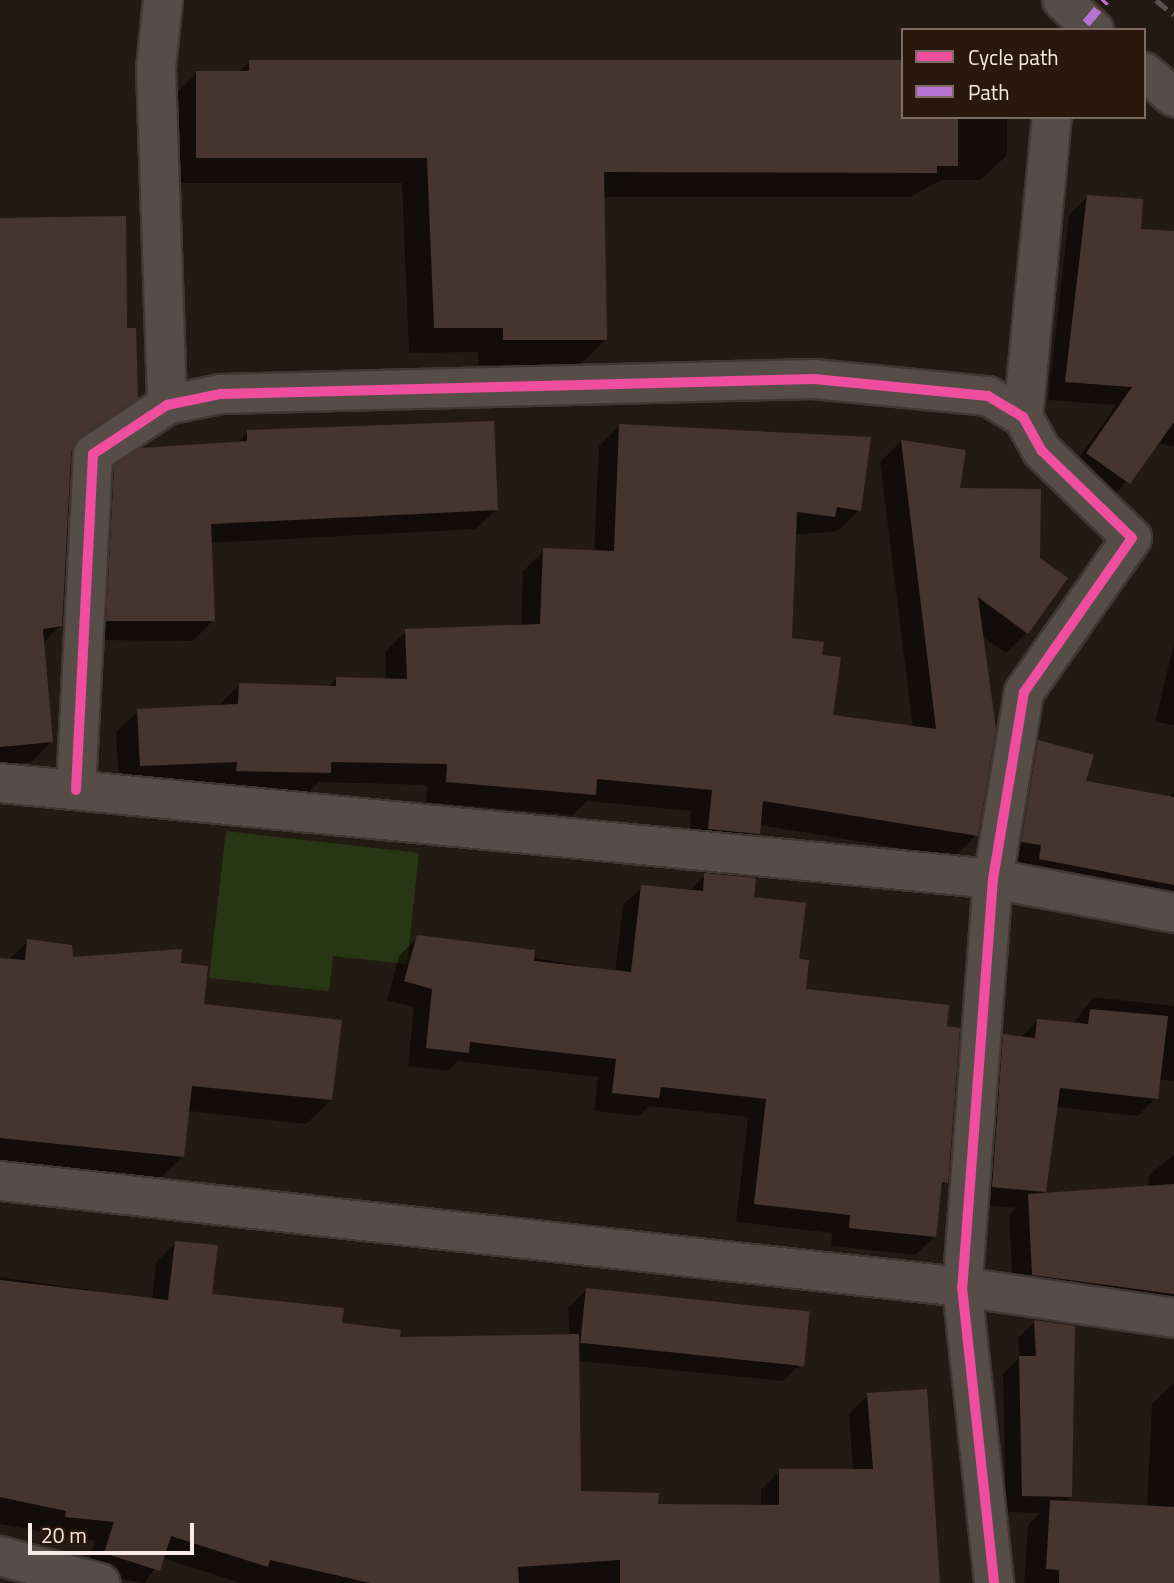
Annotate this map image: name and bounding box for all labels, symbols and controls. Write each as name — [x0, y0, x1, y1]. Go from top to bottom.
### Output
legend — [901, 28, 1146, 119]
text: Cycle path — [968, 41, 1059, 73]
text: Path — [968, 76, 1010, 108]
scale bar — [32, 1510, 198, 1554]
text: 20 m — [41, 1519, 87, 1551]

